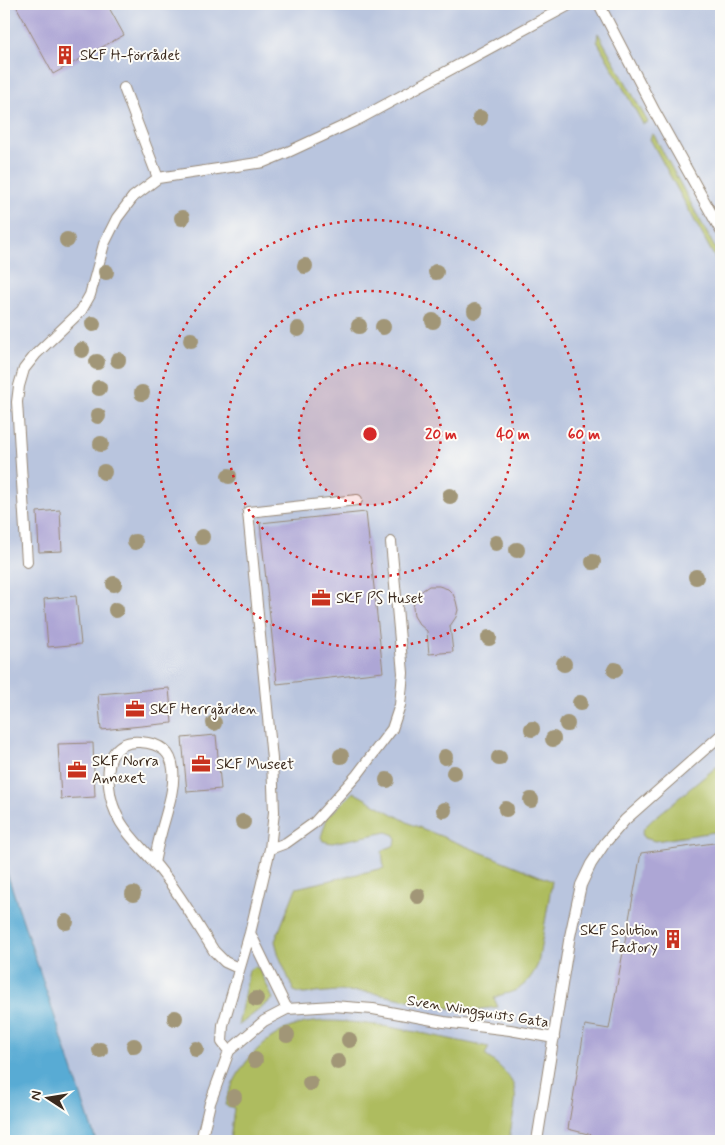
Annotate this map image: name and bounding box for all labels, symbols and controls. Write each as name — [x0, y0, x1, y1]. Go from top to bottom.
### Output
building icon: SKF H-förrådet — [54, 44, 76, 66]
place label: SKF H-förrådet — [80, 46, 180, 66]
centre of rings — [361, 425, 379, 443]
text: 20 m — [425, 425, 457, 445]
text: 40 m — [496, 425, 530, 445]
text: 60 m — [568, 425, 600, 445]
office icon: SKF PS Huset — [310, 587, 332, 609]
place label: SKF PS Huset — [336, 589, 424, 609]
office icon: SKF Herrgården — [124, 698, 146, 720]
place label: SKF Herrgården — [150, 700, 258, 720]
place label: SKF Norra Annexet — [92, 752, 159, 789]
office icon: SKF Museet — [190, 753, 212, 775]
place label: SKF Museet — [216, 755, 294, 775]
office icon: SKF Norra Annexet — [66, 759, 88, 781]
place label: SKF Solution Factory — [580, 921, 658, 958]
building icon: SKF Solution Factory — [662, 928, 684, 950]
street label: Sven Wingquists Gata — [405, 991, 550, 1034]
north arrow — [22, 1072, 72, 1122]
text: N — [26, 1089, 46, 1102]

